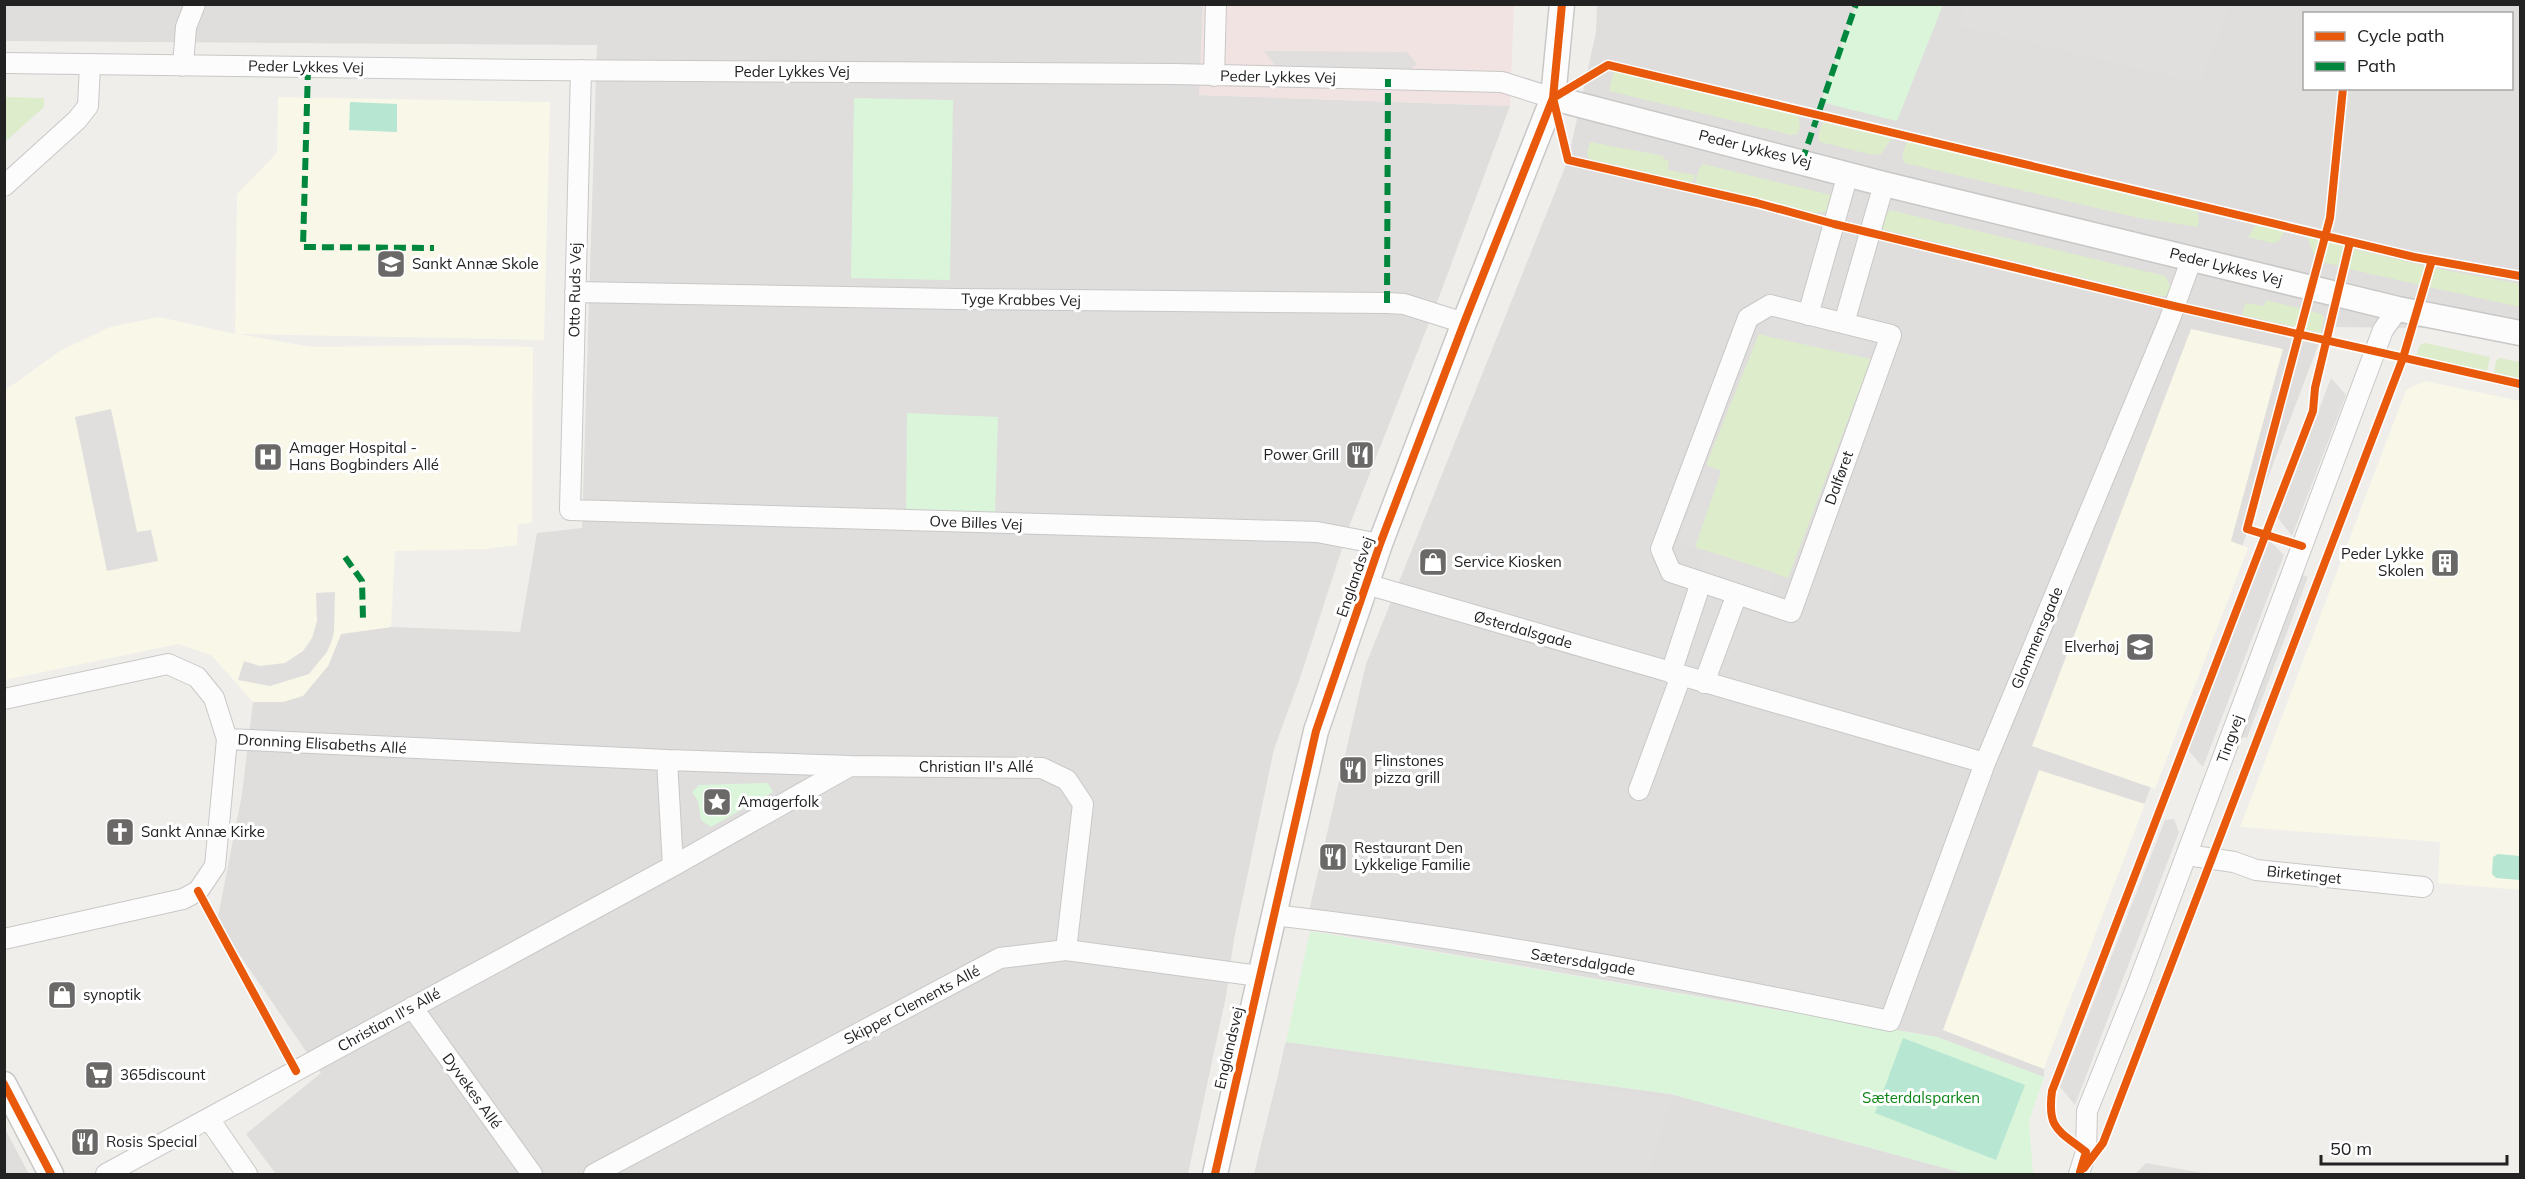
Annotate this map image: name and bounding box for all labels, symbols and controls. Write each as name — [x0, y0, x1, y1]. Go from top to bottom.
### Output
legend — [2303, 12, 2513, 90]
text: Cycle path — [2357, 24, 2444, 47]
text: Path — [2357, 54, 2396, 77]
street label: Peder Lykkes Vej — [248, 56, 364, 77]
street label: Peder Lykkes Vej — [734, 62, 850, 81]
street label: Peder Lykkes Vej — [1220, 66, 1336, 87]
street label: Peder Lykkes Vej — [1697, 125, 1814, 172]
street label: Otto Ruds Vej — [564, 242, 585, 338]
street label: Peder Lykkes Vej — [2168, 243, 2285, 290]
school or university icon: Sankt Annæ Skole — [375, 248, 407, 280]
place label: Sankt Annæ Skole — [412, 254, 539, 273]
street label: Tyge Krabbes Vej — [961, 289, 1081, 310]
place label: Amager Hospital - Hans Bogbinders Allé — [289, 438, 439, 474]
restaurant icon: Power Grill — [1344, 439, 1376, 471]
hospital icon: Amager Hospital - Hans Bogbinders Allé — [252, 441, 284, 473]
place label: Power Grill — [1264, 445, 1339, 464]
street label: Dalføret — [1820, 448, 1857, 507]
street label: Ove Billes Vej — [929, 511, 1023, 534]
street label: Englandsvej — [1332, 534, 1377, 620]
place label: Peder Lykke Skolen — [2341, 544, 2424, 580]
shop icon: Service Kiosken — [1417, 546, 1449, 578]
building icon: Peder Lykke Skolen — [2429, 547, 2461, 579]
place label: Service Kiosken — [1454, 552, 1562, 571]
street label: Glommensgade — [2006, 584, 2067, 692]
street label: Østerdalsgade — [1472, 606, 1575, 653]
school or university icon: Elverhøj — [2124, 631, 2156, 663]
place label: Elverhøj — [2064, 637, 2119, 656]
street label: Tingvej — [2212, 712, 2247, 766]
street label: Dronning Elisabeths Allé — [237, 730, 407, 757]
place label: Flinstones pizza grill — [1374, 751, 1444, 787]
restaurant icon: Flinstones pizza grill — [1337, 754, 1369, 786]
street label: Christian II's Allé — [919, 757, 1033, 776]
place icon: Amagerfolk — [701, 786, 733, 818]
place label: Amagerfolk — [738, 792, 819, 811]
church icon: Sankt Annæ Kirke — [104, 816, 136, 848]
place label: Sankt Annæ Kirke — [141, 822, 265, 841]
place label: Restaurant Den Lykkelige Familie — [1354, 838, 1470, 874]
restaurant icon: Restaurant Den Lykkelige Familie — [1317, 841, 1349, 873]
street label: Birketinget — [2266, 861, 2342, 888]
street label: Sætersdalgade — [1529, 944, 1637, 979]
street label: Skipper Clements Allé — [841, 961, 983, 1048]
shop icon: synoptik — [46, 979, 78, 1011]
street label: Christian II's Allé — [334, 983, 444, 1056]
place label: synoptik — [83, 985, 141, 1004]
street label: Englandsvej — [1210, 1005, 1247, 1091]
street label: Dyvekes Allé — [439, 1049, 506, 1132]
supermarket icon: 365discount — [83, 1059, 115, 1091]
place label: 365discount — [120, 1065, 206, 1084]
park label: Sæterdalsparken — [1862, 1088, 1980, 1107]
restaurant icon: Rosis Special — [69, 1126, 101, 1158]
scale bar — [2321, 1128, 2507, 1166]
place label: Rosis Special — [106, 1132, 197, 1151]
text: 50 m — [2330, 1137, 2372, 1160]

